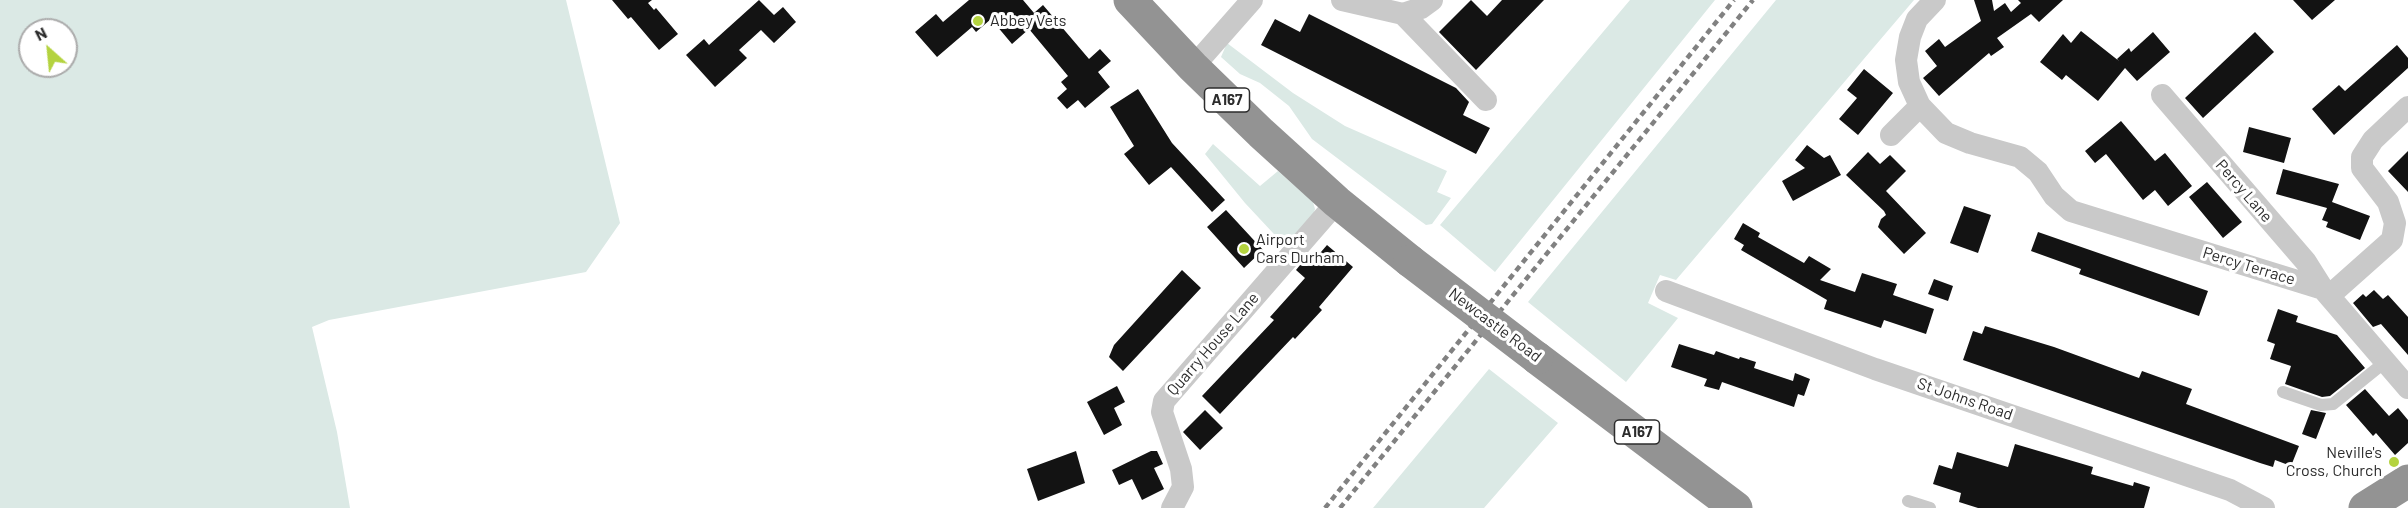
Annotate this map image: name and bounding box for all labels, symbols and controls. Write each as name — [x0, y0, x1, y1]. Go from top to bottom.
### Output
place label: Abbey Vets — [990, 11, 1067, 31]
marker: Abbey Vets — [971, 14, 985, 28]
north arrow — [18, 18, 78, 78]
text: N — [31, 22, 50, 44]
road number: A167 — [1204, 88, 1250, 112]
street label: Percy Lane — [2212, 156, 2276, 226]
place label: Airport Cars Durham — [1256, 230, 1345, 268]
marker: Airport Cars Durham — [1237, 242, 1251, 256]
street label: Percy Terrace — [2201, 243, 2297, 289]
street label: Newcastle Road — [1445, 284, 1545, 366]
street label: Quarry House Lane — [1163, 289, 1263, 399]
street label: St Johns Road — [1915, 374, 2015, 424]
road number: A167 — [1614, 420, 1660, 444]
place label: Neville's Cross, Church — [2286, 443, 2382, 481]
marker: Neville's Cross, Church — [2387, 455, 2401, 469]

